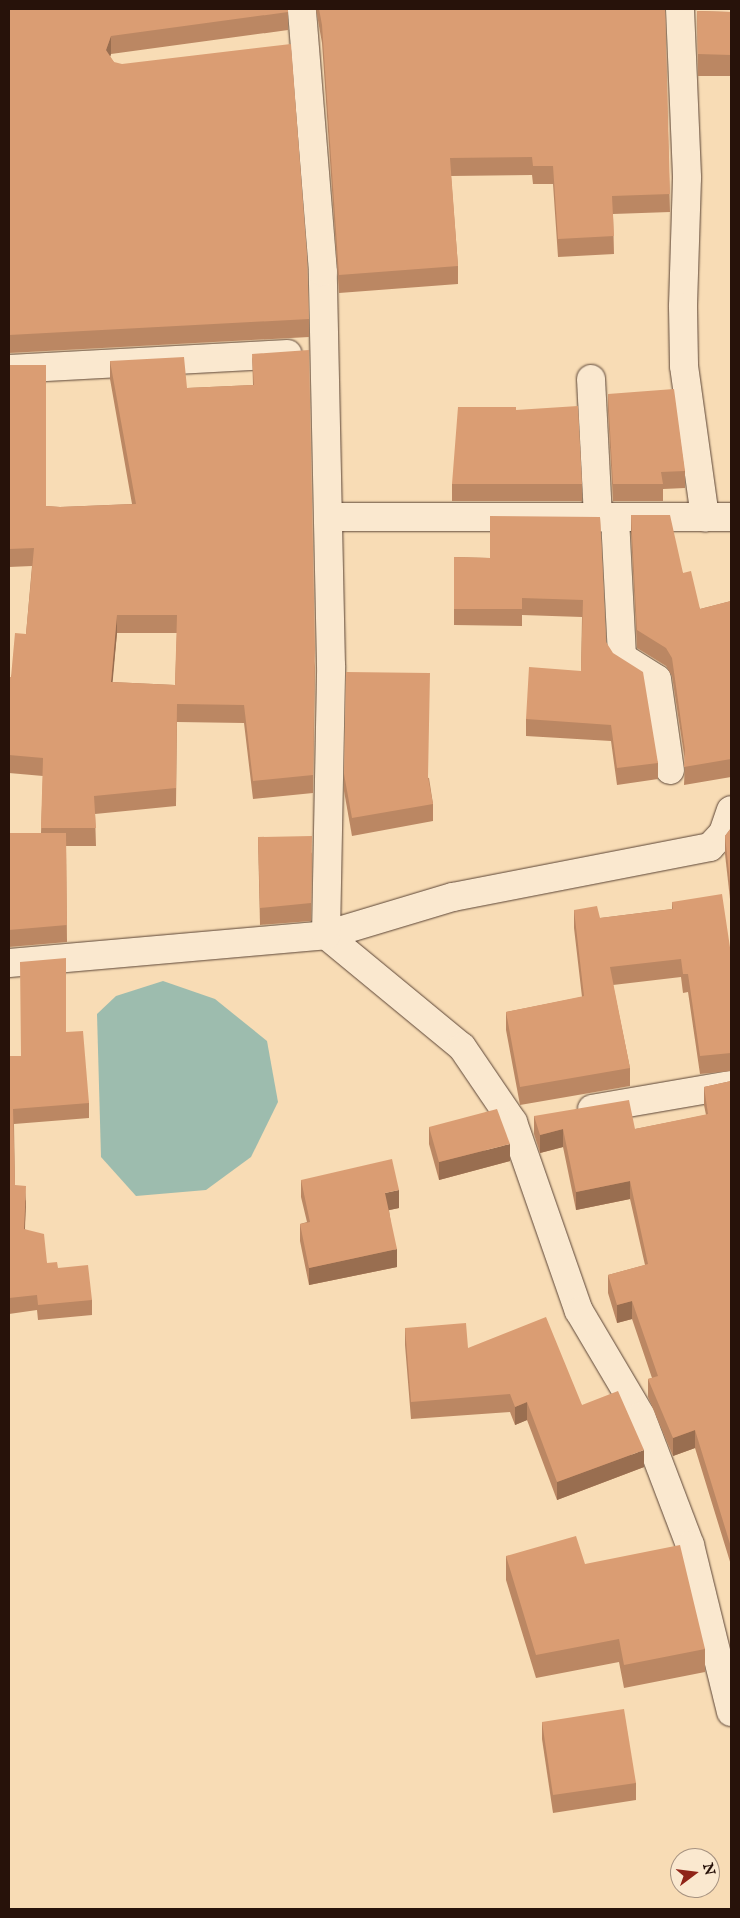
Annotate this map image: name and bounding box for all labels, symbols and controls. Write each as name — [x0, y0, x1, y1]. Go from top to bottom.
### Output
north arrow — [670, 1848, 720, 1898]
text: N — [698, 1861, 719, 1878]

